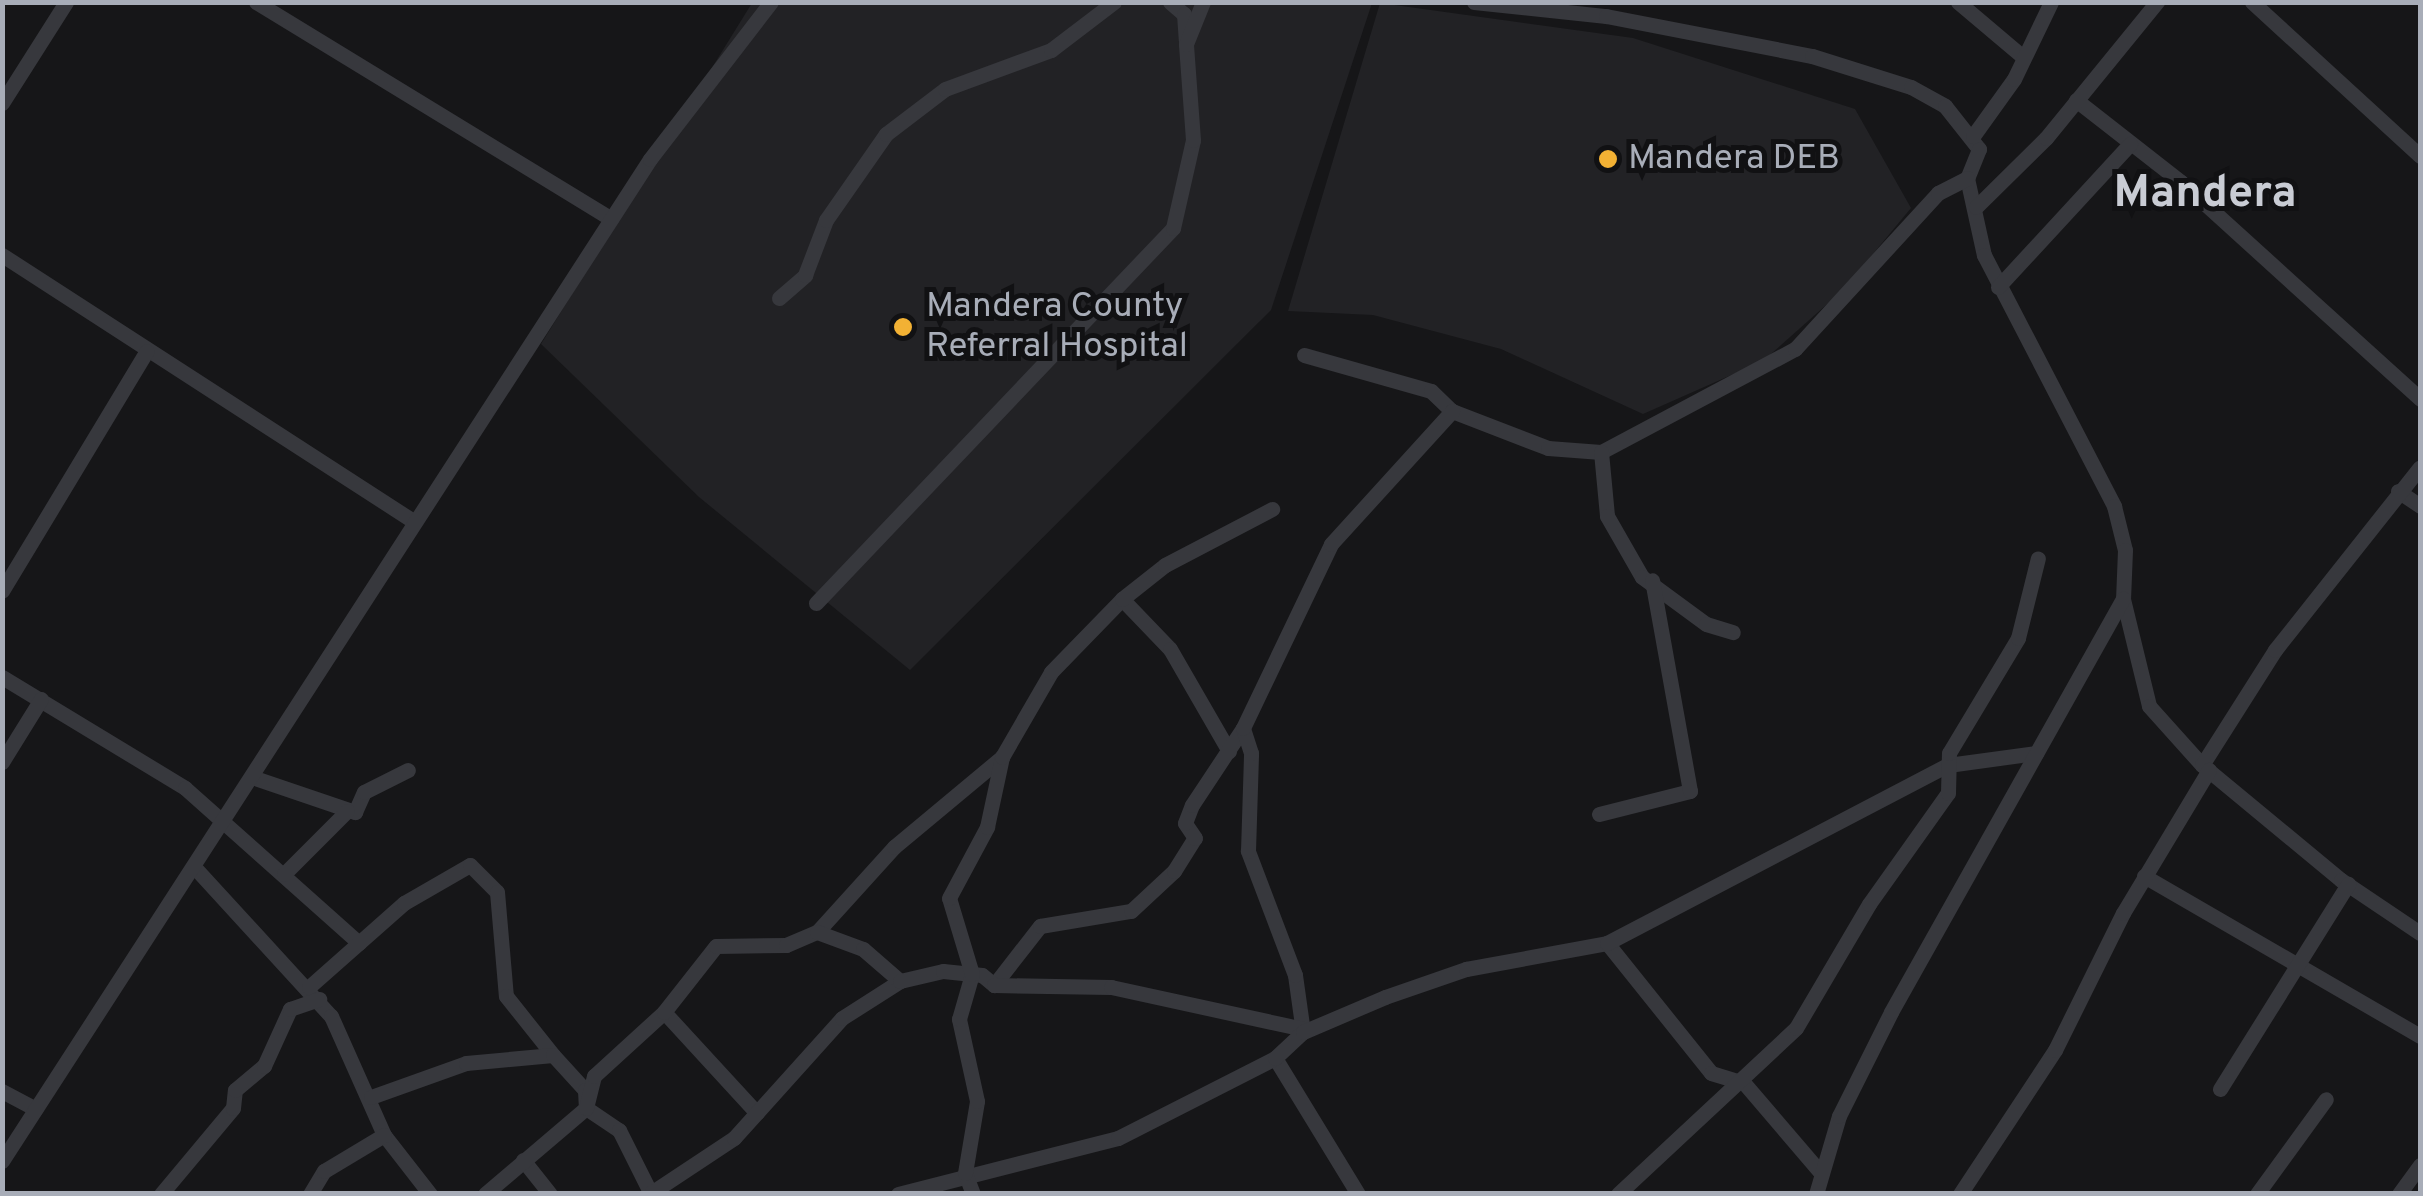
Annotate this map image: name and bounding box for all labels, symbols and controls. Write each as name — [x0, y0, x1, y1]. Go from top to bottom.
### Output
place label: Mandera DEB — [1628, 138, 1840, 180]
marker: Mandera DEB — [1597, 148, 1619, 170]
district label: Mandera — [2113, 168, 2297, 222]
place label: Mandera County Referral Hospital — [926, 286, 1188, 368]
marker: Mandera County Referral Hospital — [890, 314, 916, 340]

